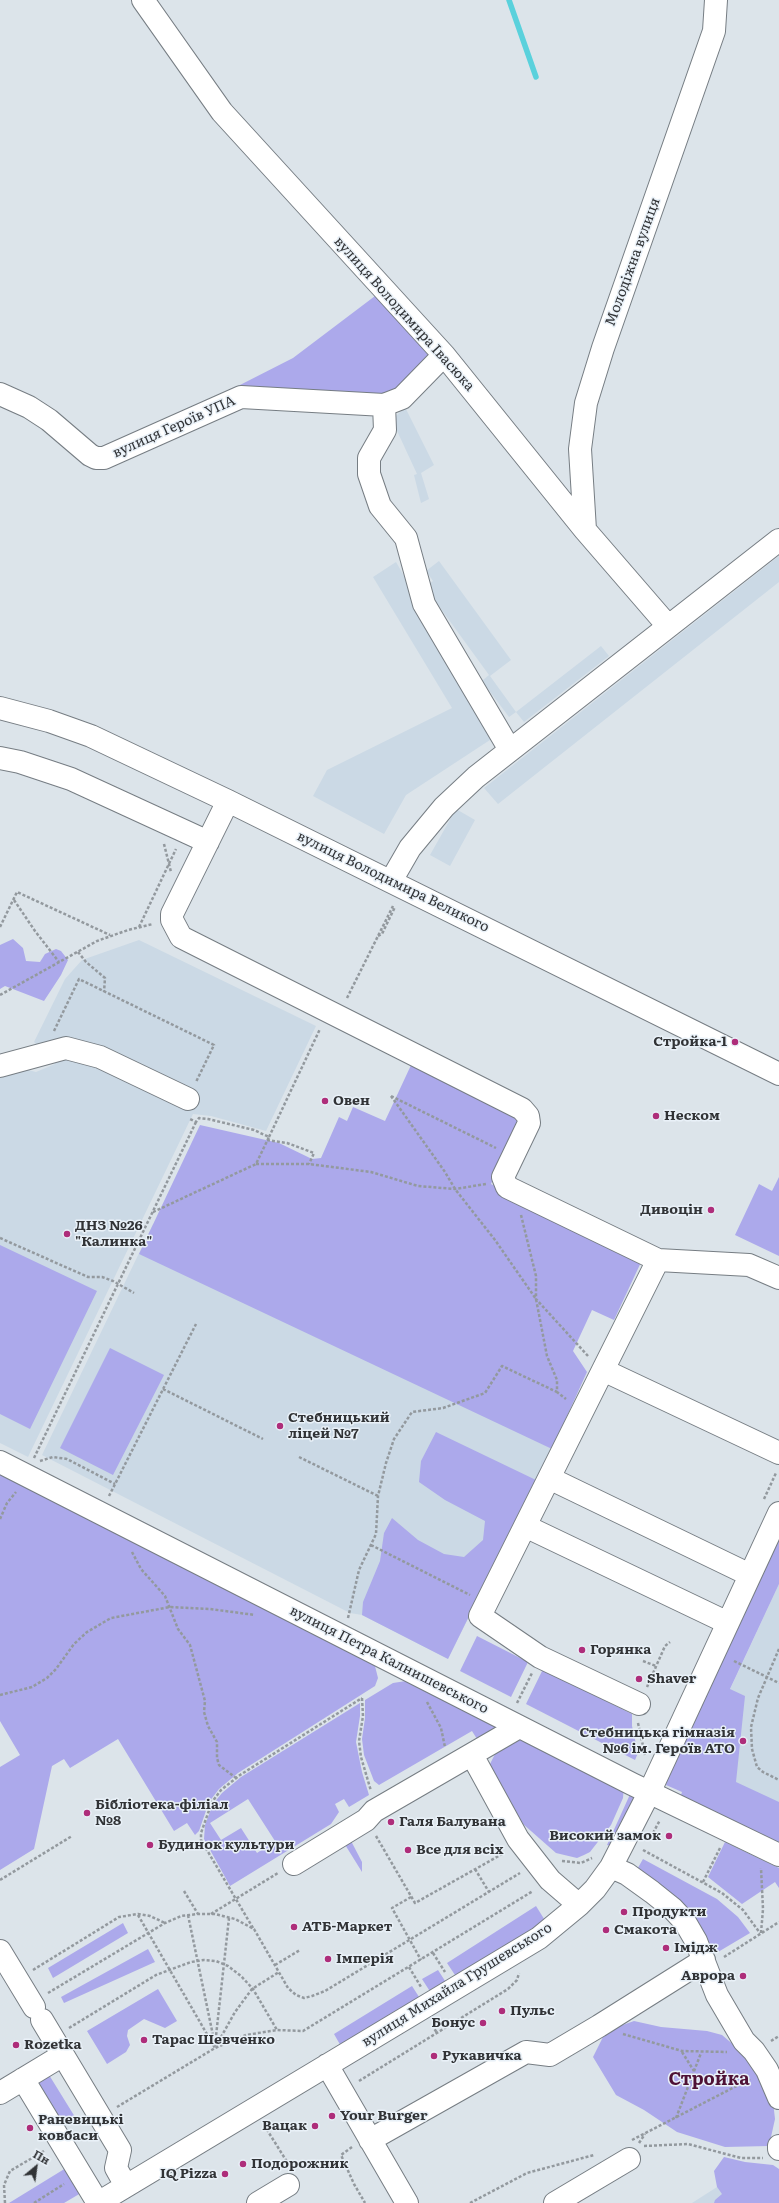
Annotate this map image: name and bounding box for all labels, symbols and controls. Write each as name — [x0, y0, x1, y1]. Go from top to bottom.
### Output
street label: Молодіжна вулиця — [602, 196, 664, 328]
street label: вулиця Володимира Івасюка — [330, 233, 478, 395]
street label: вулиця Героїв УПА — [110, 392, 238, 462]
street label: вулиця Володимира Великого — [294, 828, 492, 936]
place label: Стройка-1 — [653, 1034, 727, 1050]
marker: Стройка-1 — [730, 1037, 740, 1047]
place label: Овен — [333, 1093, 370, 1109]
marker: Овен — [320, 1096, 330, 1106]
place label: Неском — [664, 1108, 720, 1124]
marker: Неском — [651, 1111, 661, 1121]
place label: Дивоцін — [640, 1202, 703, 1218]
marker: Дивоцін — [706, 1205, 716, 1215]
place label: ДНЗ №26 "Калинка" — [75, 1218, 152, 1250]
marker: ДНЗ №26 "Калинка" — [62, 1229, 72, 1239]
place label: Стебницький ліцей №7 — [288, 1410, 390, 1442]
marker: Стебницький ліцей №7 — [275, 1421, 285, 1431]
street label: вулиця Петра Калнишевського — [287, 1602, 491, 1718]
place label: Горянка — [590, 1642, 651, 1658]
marker: Горянка — [577, 1645, 587, 1655]
place label: Shaver — [647, 1671, 696, 1687]
marker: Shaver — [634, 1674, 644, 1684]
place label: Стебницька гімназія №6 ім. Героїв АТО — [579, 1725, 735, 1758]
marker: Стебницька гімназія №6 ім. Героїв АТО — [738, 1736, 748, 1746]
place label: Бібліотека-філіал №8 — [95, 1797, 228, 1830]
marker: Бібліотека-філіал №8 — [82, 1808, 92, 1818]
place label: Галя Балувана — [399, 1814, 506, 1830]
marker: Галя Балувана — [386, 1817, 396, 1827]
place label: Високий замок — [549, 1828, 661, 1844]
marker: Високий замок — [664, 1831, 674, 1841]
place label: Будинок культури — [158, 1837, 294, 1853]
marker: Будинок культури — [145, 1840, 155, 1850]
place label: Все для всіх — [416, 1842, 503, 1858]
marker: Все для всіх — [403, 1845, 413, 1855]
place label: Продукти — [632, 1904, 707, 1920]
marker: Продукти — [619, 1907, 629, 1917]
place label: АТБ-Маркет — [302, 1919, 392, 1935]
street label: вулиця Михайла Грушевського — [359, 1919, 555, 2051]
marker: АТБ-Маркет — [289, 1922, 299, 1932]
place label: Смакота — [614, 1922, 677, 1938]
marker: Смакота — [601, 1925, 611, 1935]
place label: Імідж — [674, 1940, 718, 1956]
marker: Імідж — [661, 1943, 671, 1953]
place label: Імперія — [336, 1951, 394, 1967]
marker: Імперія — [323, 1954, 333, 1964]
place label: Аврора — [681, 1968, 735, 1984]
marker: Аврора — [738, 1971, 748, 1981]
place label: Пульс — [510, 2003, 555, 2019]
marker: Пульс — [497, 2006, 507, 2016]
place label: Бонус — [431, 2015, 475, 2031]
marker: Бонус — [478, 2018, 488, 2028]
place label: Тарас Шевченко — [152, 2032, 275, 2048]
marker: Тарас Шевченко — [139, 2035, 149, 2045]
place label: Rozetka — [24, 2037, 82, 2053]
marker: Rozetka — [11, 2040, 21, 2050]
place label: Рукавичка — [442, 2048, 522, 2064]
marker: Рукавичка — [429, 2051, 439, 2061]
district label: Стройка — [668, 2069, 750, 2091]
place label: Your Burger — [340, 2108, 427, 2124]
marker: Your Burger — [327, 2111, 337, 2121]
place label: Раневицькі ковбаси — [38, 2112, 124, 2144]
place label: Вацак — [262, 2118, 307, 2134]
marker: Вацак — [310, 2121, 320, 2131]
marker: Раневицькі ковбаси — [25, 2123, 35, 2133]
text: Пн — [30, 2145, 53, 2168]
north arrow — [16, 2147, 56, 2187]
place label: Подорожник — [251, 2156, 349, 2172]
marker: Подорожник — [238, 2159, 248, 2169]
place label: IQ Pizza — [160, 2166, 217, 2182]
marker: IQ Pizza — [220, 2169, 230, 2179]

